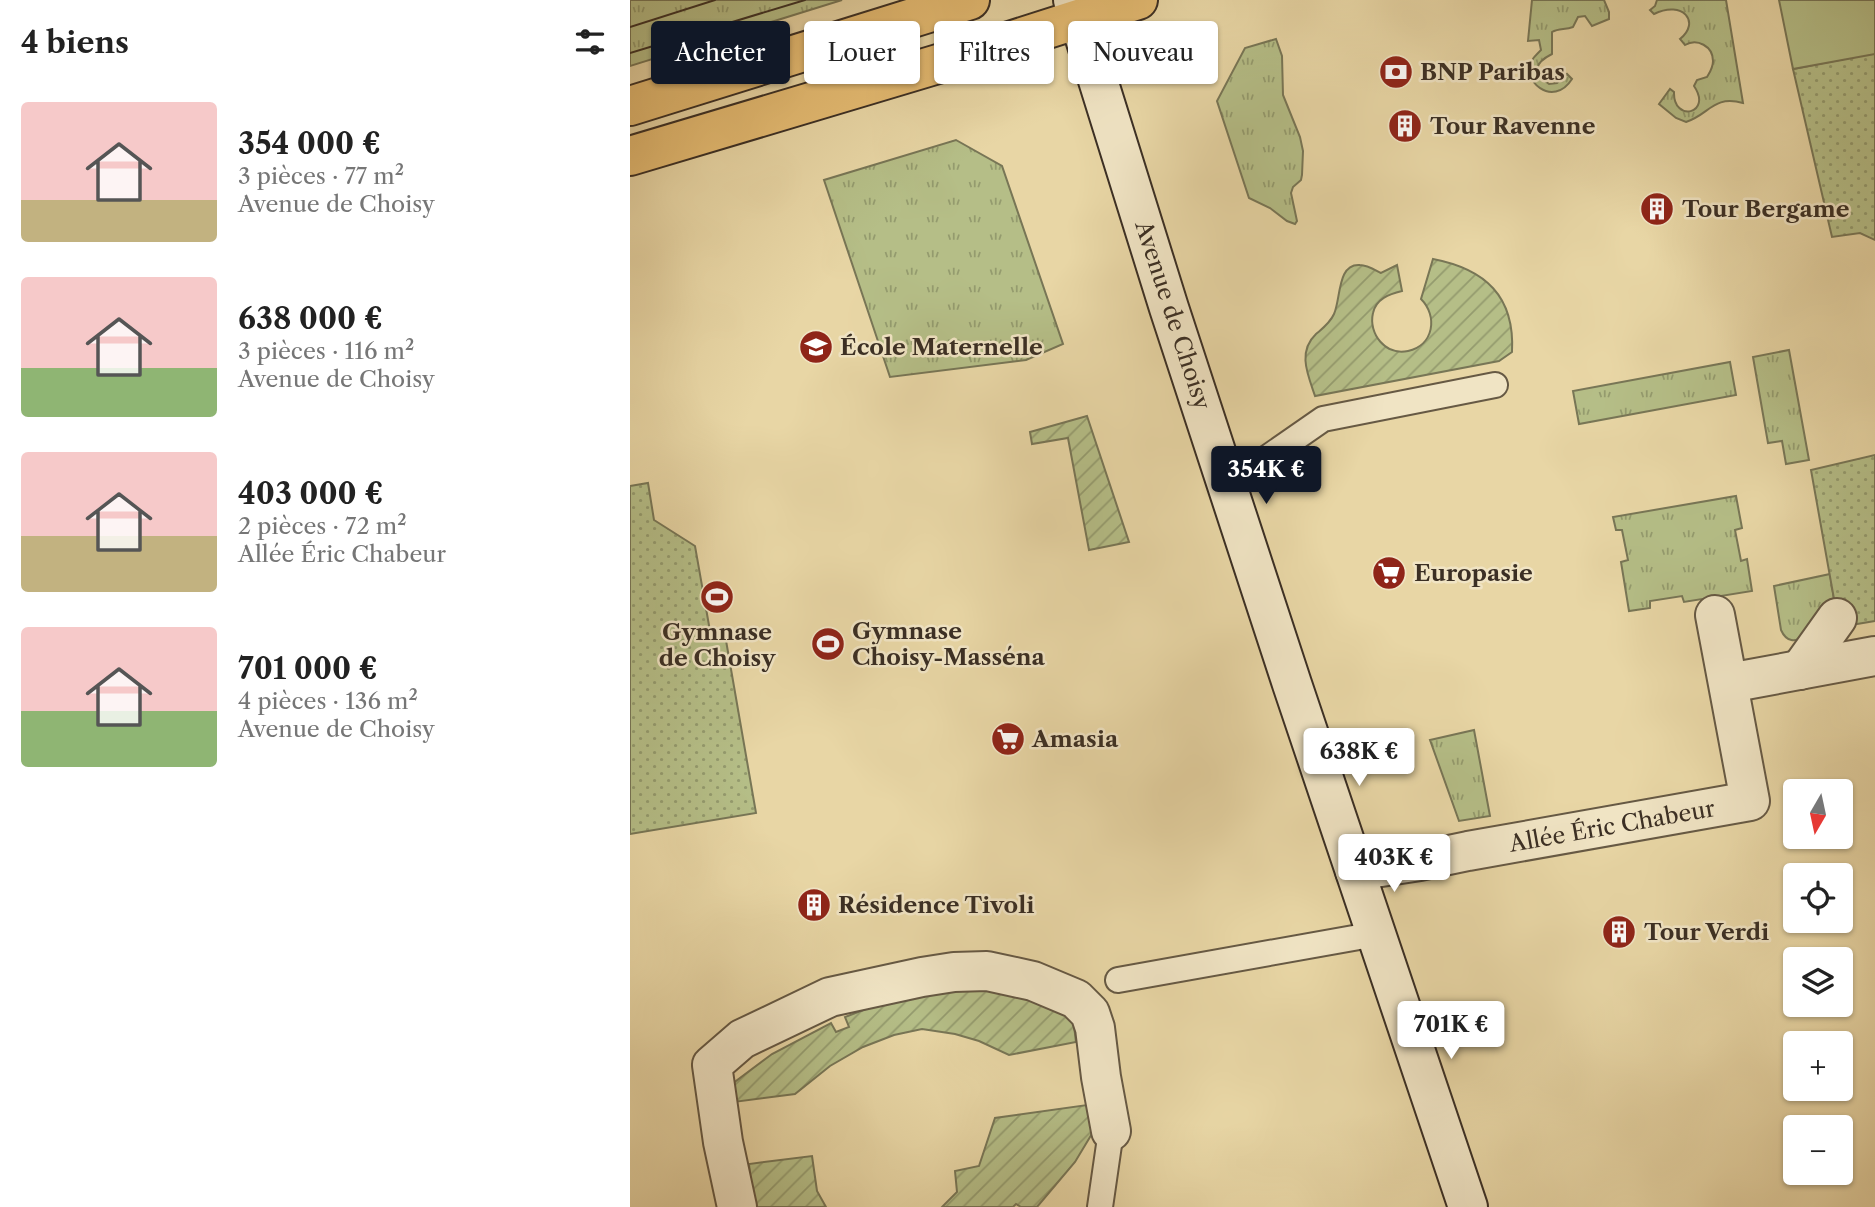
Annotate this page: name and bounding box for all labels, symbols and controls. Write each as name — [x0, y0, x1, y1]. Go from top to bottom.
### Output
chip: Acheter — [651, 21, 790, 84]
chip: Louer — [804, 21, 920, 84]
chip: Filtres — [934, 21, 1054, 84]
chip: Nouveau — [1068, 21, 1218, 84]
icon: filters — [571, 23, 609, 61]
text: 4 biens — [21, 24, 129, 61]
bank icon: BNP Paribas — [1377, 53, 1415, 91]
place label: BNP Paribas — [1420, 58, 1565, 86]
building icon: Tour Ravenne — [1386, 107, 1424, 145]
place label: Tour Ravenne — [1430, 112, 1596, 140]
text: 354 000 € — [238, 125, 381, 162]
icon: home — [77, 130, 161, 214]
text: 3 pièces · 77 m² — [238, 162, 404, 190]
text: Avenue de Choisy — [238, 190, 435, 218]
building icon: Tour Bergame — [1638, 190, 1676, 228]
place label: Tour Bergame — [1682, 195, 1850, 223]
street label: Avenue de Choisy — [1129, 216, 1217, 413]
text: 638 000 € — [238, 300, 383, 337]
icon: home — [77, 305, 161, 389]
school or university icon: École Maternelle — [797, 328, 835, 366]
place label: École Maternelle — [840, 333, 1043, 361]
text: 3 pièces · 116 m² — [238, 337, 414, 365]
text: Avenue de Choisy — [238, 365, 435, 393]
pin: 354K € — [1209, 447, 1323, 506]
text: 354K € — [1227, 455, 1305, 483]
text: 403 000 € — [238, 475, 383, 512]
icon: home — [77, 480, 161, 564]
text: 2 pièces · 72 m² — [238, 512, 407, 540]
text: Allée Éric Chabeur — [238, 540, 446, 568]
supermarket icon: Europasie — [1370, 554, 1408, 592]
place label: Europasie — [1414, 559, 1533, 587]
sports icon: Gymnase de Choisy — [698, 578, 736, 616]
place label: Gymnase Choisy-Masséna — [852, 617, 1046, 671]
place label: Gymnase de Choisy — [659, 618, 776, 672]
sports icon: Gymnase Choisy-Masséna — [809, 625, 847, 663]
text: 701 000 € — [238, 650, 378, 687]
icon: home — [77, 655, 161, 739]
text: 4 pièces · 136 m² — [238, 687, 418, 715]
text: Avenue de Choisy — [238, 715, 435, 743]
supermarket icon: Amasia — [989, 720, 1027, 758]
place label: Amasia — [1031, 725, 1119, 753]
pin: 638K € — [1302, 728, 1416, 788]
text: 638K € — [1319, 737, 1399, 765]
north arrow — [1783, 779, 1853, 849]
map controls — [1783, 779, 1853, 1185]
street label: Allée Éric Chabeur — [1506, 794, 1717, 858]
pin: 403K € — [1337, 834, 1451, 894]
text: 403K € — [1354, 843, 1434, 871]
button: locate — [1783, 863, 1853, 933]
building icon: Résidence Tivoli — [795, 886, 833, 924]
place label: Résidence Tivoli — [838, 891, 1034, 919]
building icon: Tour Verdi — [1600, 913, 1638, 951]
place label: Tour Verdi — [1644, 918, 1769, 946]
button: layers — [1783, 947, 1853, 1017]
pin: 701K € — [1394, 1002, 1508, 1061]
text: 701K € — [1413, 1010, 1489, 1038]
button: + — [1783, 1031, 1853, 1101]
button: − — [1783, 1115, 1853, 1185]

